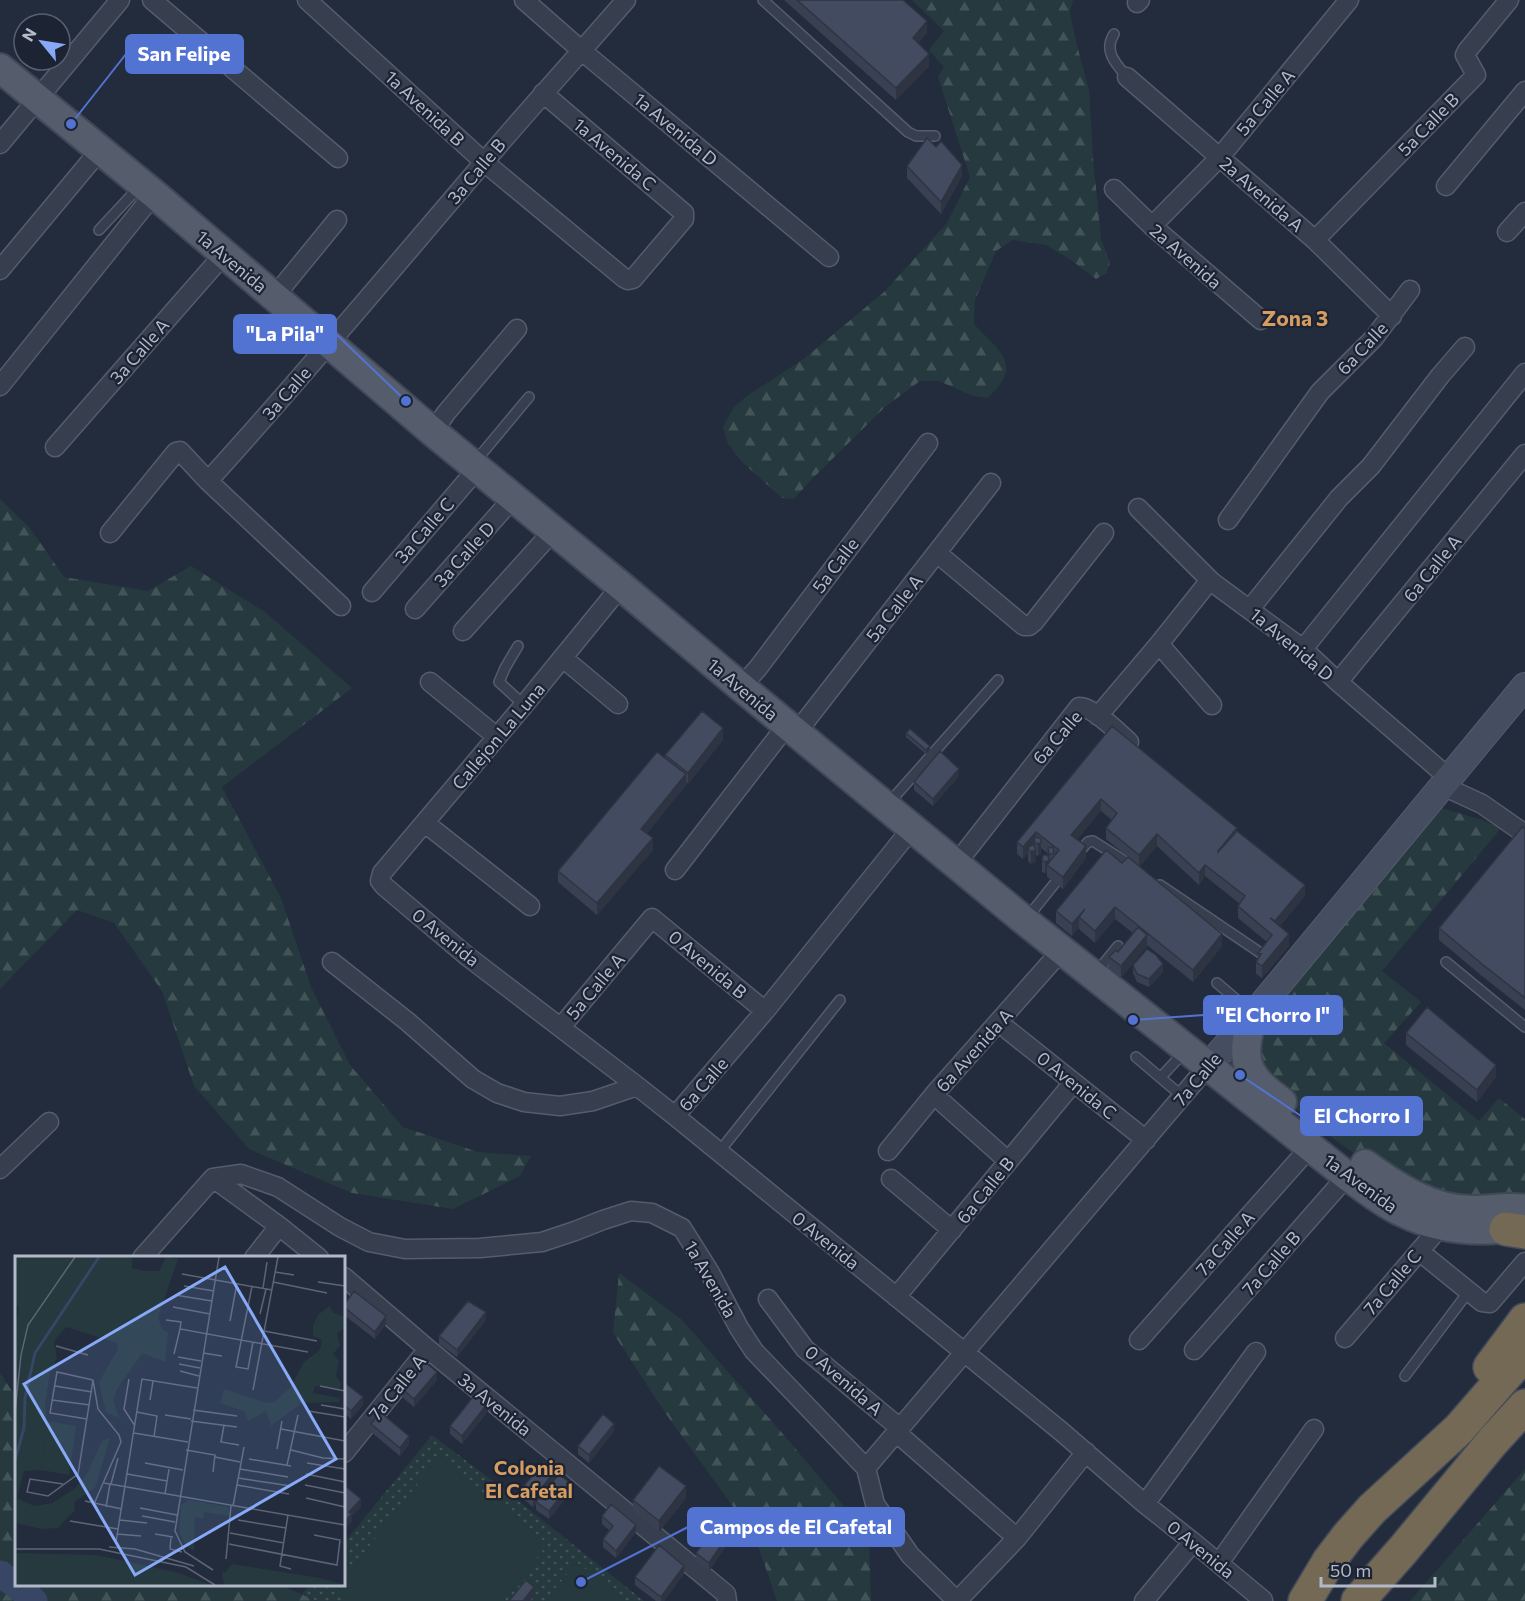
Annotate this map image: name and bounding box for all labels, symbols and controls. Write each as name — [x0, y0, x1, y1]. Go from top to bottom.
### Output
north arrow — [12, 12, 72, 72]
text: N — [17, 24, 40, 44]
callout: San Felipe — [126, 35, 243, 73]
text: San Felipe — [137, 41, 231, 65]
street label: 5a Calle A — [1231, 64, 1299, 140]
street label: 1a Avenida B — [381, 66, 469, 150]
street label: 1a Avenida D — [630, 88, 722, 170]
street label: 5a Calle B — [1393, 88, 1463, 160]
street label: 1a Avenida C — [569, 113, 661, 195]
street label: 3a Calle B — [442, 134, 510, 208]
street label: 2a Avenida A — [1216, 152, 1308, 236]
street label: 2a Avenida — [1146, 219, 1226, 293]
street label: 1a Avenida — [192, 225, 272, 297]
district label: Zona 3 — [1262, 305, 1328, 330]
street label: 3a Calle A — [105, 314, 173, 388]
callout: "La Pila" — [234, 315, 336, 353]
street label: 6a Calle — [1332, 317, 1392, 379]
text: "La Pila" — [246, 321, 324, 345]
street label: 3a Calle — [257, 362, 315, 424]
street label: 3a Calle C — [390, 493, 458, 567]
street label: 3a Calle D — [429, 517, 499, 591]
street label: 6a Calle A — [1398, 530, 1466, 606]
street label: 5a Calle — [807, 533, 863, 597]
street label: 5a Calle A — [861, 570, 927, 646]
street label: 1a Avenida D — [1246, 603, 1338, 685]
street label: 1a Avenida — [703, 653, 783, 725]
street label: Callejon La Luna — [447, 678, 549, 794]
street label: 6a Calle — [1028, 706, 1086, 768]
street label: 0 Avenida — [408, 903, 484, 971]
street label: 0 Avenida B — [664, 925, 752, 1003]
street label: 5a Calle A — [561, 948, 629, 1024]
callout: "El Chorro I" — [1204, 996, 1342, 1034]
text: "El Chorro I" — [1216, 1002, 1330, 1026]
street label: 6a Avenida A — [931, 1004, 1017, 1096]
street label: 0 Avenida C — [1033, 1046, 1121, 1124]
street label: 7a Calle — [1169, 1048, 1225, 1110]
street label: 6a Calle — [674, 1053, 732, 1115]
callout: El Chorro I — [1301, 1097, 1422, 1135]
text: El Chorro I — [1314, 1103, 1410, 1127]
street label: 1a Avenida — [1320, 1149, 1402, 1217]
street label: 6a Calle B — [952, 1152, 1018, 1228]
street label: 0 Avenida — [788, 1206, 864, 1274]
street label: 7a Calle A — [1191, 1206, 1259, 1280]
street label: 7a Calle B — [1237, 1227, 1305, 1299]
street label: 1a Avenida — [680, 1236, 742, 1322]
street label: 7a Calle C — [1358, 1245, 1426, 1319]
inset map — [15, 1256, 345, 1586]
street label: 0 Avenida A — [801, 1340, 887, 1420]
street label: 7a Calle A — [364, 1350, 430, 1424]
street label: 3a Avenida — [454, 1368, 536, 1440]
district label: Colonia El Cafetal — [485, 1455, 573, 1502]
callout: Campos de El Cafetal — [688, 1508, 904, 1546]
text: Campos de El Cafetal — [700, 1514, 892, 1538]
street label: 0 Avenida — [1163, 1515, 1239, 1583]
scale bar — [1321, 1550, 1435, 1588]
text: 50 m — [1330, 1559, 1371, 1581]

